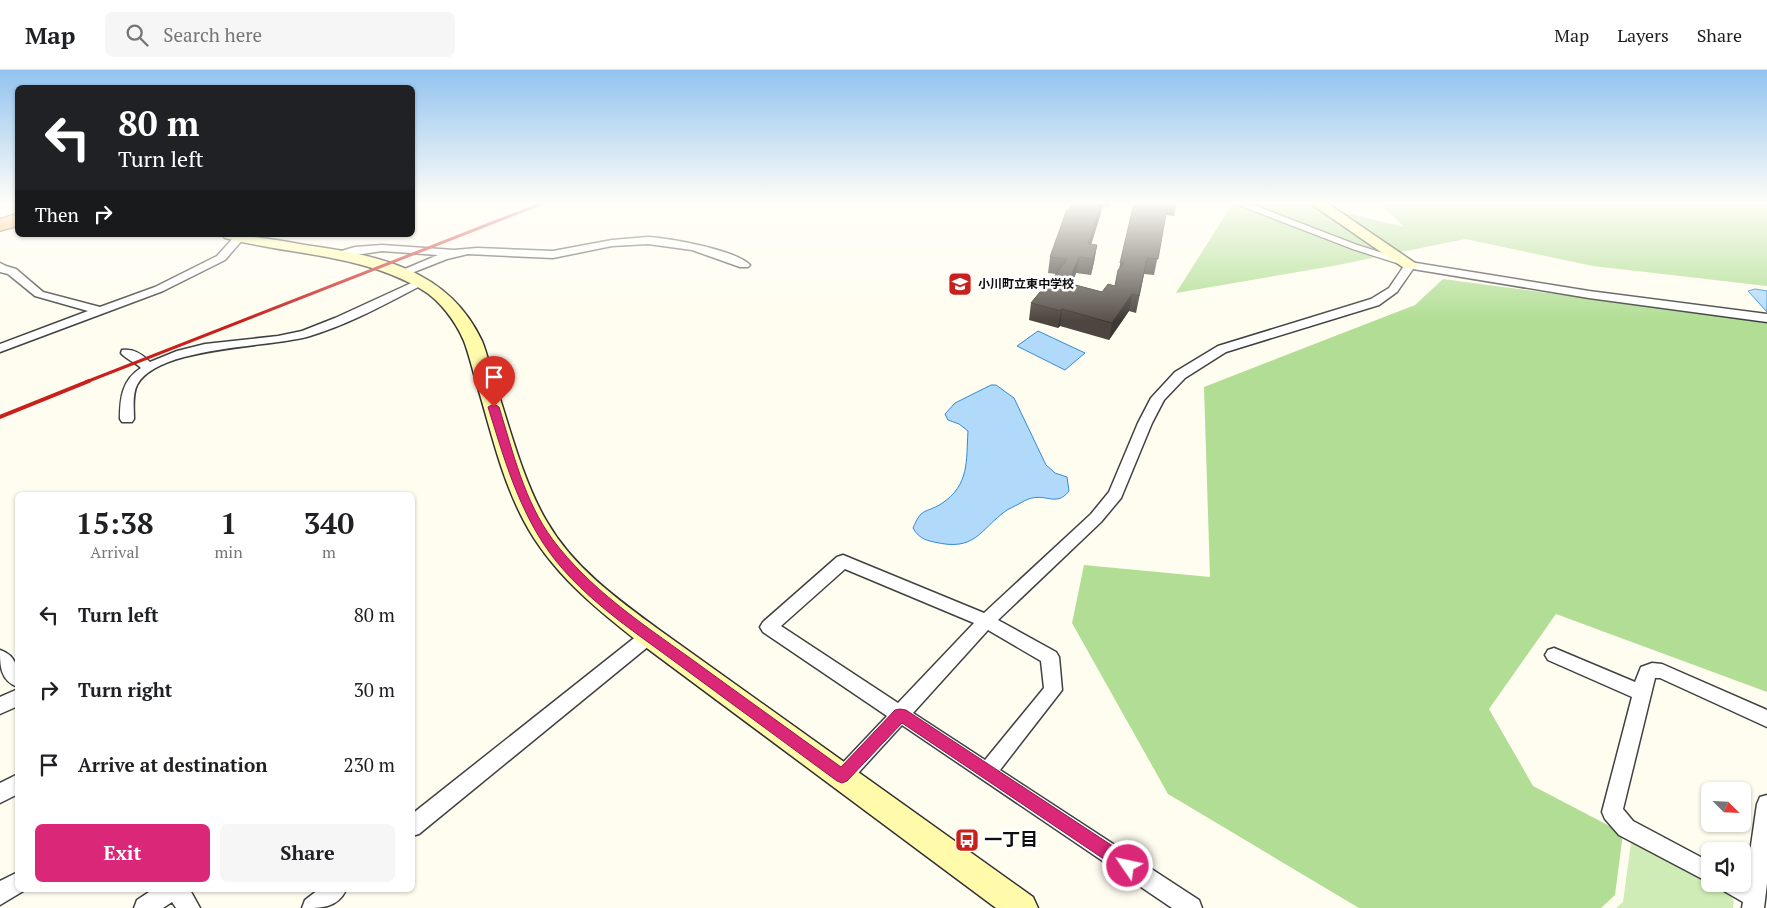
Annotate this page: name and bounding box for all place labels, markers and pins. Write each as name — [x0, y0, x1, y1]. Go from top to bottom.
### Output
school or university icon: 小川町立東中学校 — [947, 271, 973, 297]
place label: 小川町立東中学校 — [978, 276, 1074, 291]
pin — [473, 356, 515, 407]
bus stop icon: 一丁目 — [954, 827, 980, 853]
place label: 一丁目 — [984, 827, 1038, 851]

